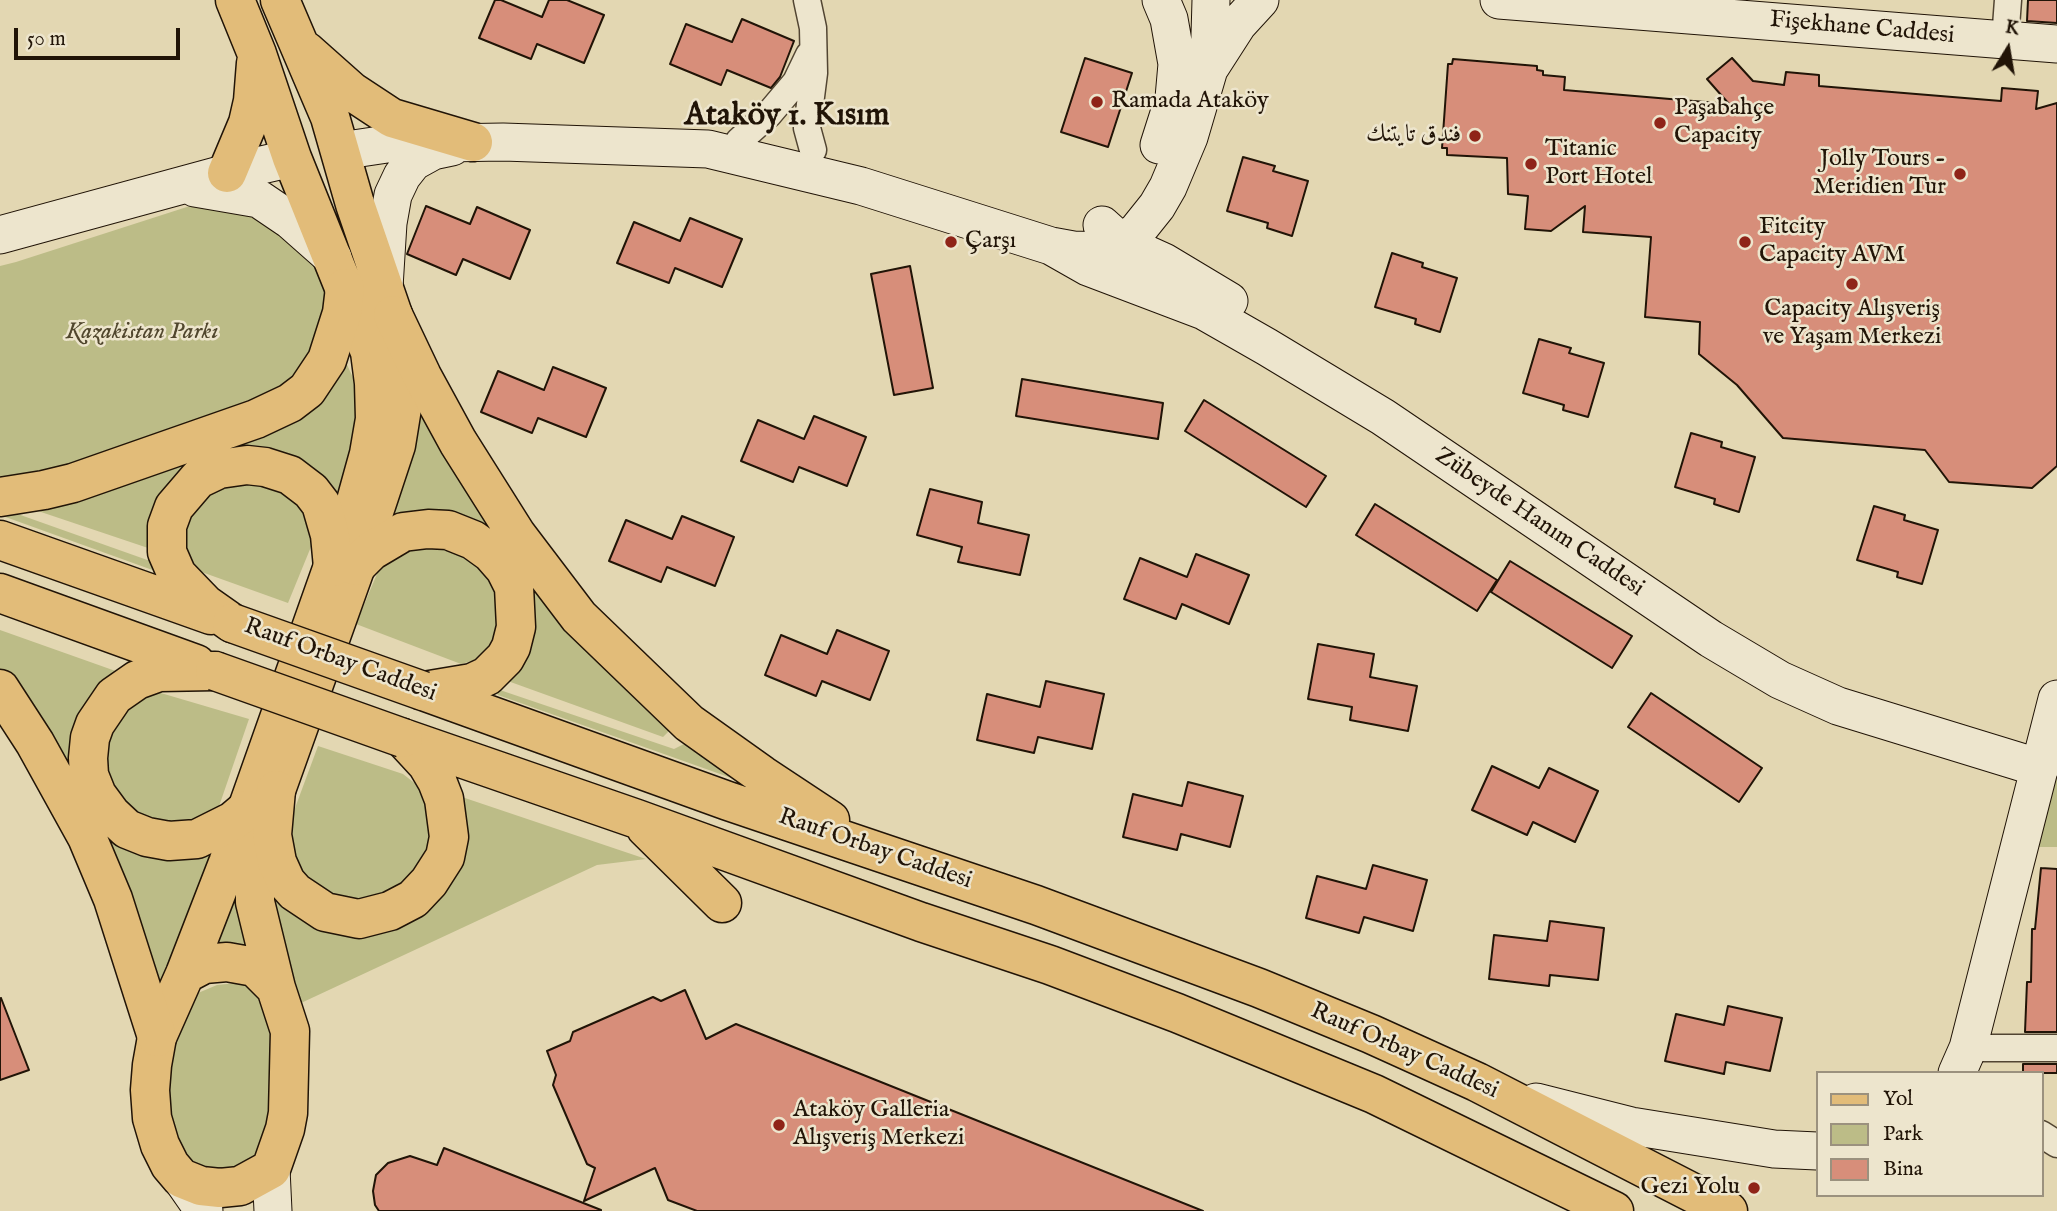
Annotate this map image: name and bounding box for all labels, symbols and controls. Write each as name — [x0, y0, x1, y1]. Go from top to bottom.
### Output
street label: Fişekhane Caddesi — [1769, 7, 1955, 51]
scale bar — [18, 14, 184, 58]
north arrow — [1973, 14, 2043, 84]
text: K — [2003, 15, 2021, 41]
text: 50 m — [27, 26, 66, 53]
place label: Ramada Ataköy — [1111, 88, 1269, 116]
marker: Ramada Ataköy — [1089, 94, 1105, 110]
place label: Paşabahçe Capacity — [1674, 95, 1774, 151]
district label: Ataköy 1. Kısım — [684, 98, 890, 136]
marker: Paşabahçe Capacity — [1652, 115, 1668, 131]
place label: فندق تايتنك — [1366, 122, 1461, 150]
marker: فندق تايتنك — [1467, 128, 1483, 144]
place label: Titanic Port Hotel — [1545, 136, 1653, 192]
place label: Jolly Tours - Meridien Tur — [1813, 146, 1946, 202]
marker: Titanic Port Hotel — [1523, 156, 1539, 172]
marker: Jolly Tours - Meridien Tur — [1952, 166, 1968, 182]
place label: Fitcity Capacity AVM — [1759, 214, 1905, 270]
place label: Çarşı — [965, 228, 1016, 256]
marker: Çarşı — [943, 234, 959, 250]
marker: Fitcity Capacity AVM — [1737, 234, 1753, 250]
marker: Capacity Alışveriş ve Yaşam Merkezi — [1844, 276, 1860, 292]
place label: Capacity Alışveriş ve Yaşam Merkezi — [1763, 296, 1941, 352]
park label: Kazakistan Parkı — [66, 319, 218, 347]
street label: Zübeyde Hanım Caddesi — [1429, 442, 1649, 604]
street label: Rauf Orbay Caddesi — [240, 613, 440, 709]
street label: Rauf Orbay Caddesi — [775, 803, 975, 897]
street label: Rauf Orbay Caddesi — [1306, 998, 1502, 1106]
legend — [1815, 1071, 2043, 1197]
text: Yol — [1883, 1086, 1913, 1113]
place label: Ataköy Galleria Alışveriş Merkezi — [793, 1097, 964, 1153]
marker: Ataköy Galleria Alışveriş Merkezi — [771, 1117, 787, 1133]
text: Park — [1883, 1121, 1923, 1148]
text: Bina — [1883, 1156, 1923, 1183]
place label: Gezi Yolu — [1641, 1174, 1740, 1202]
marker: Gezi Yolu — [1746, 1180, 1762, 1196]

